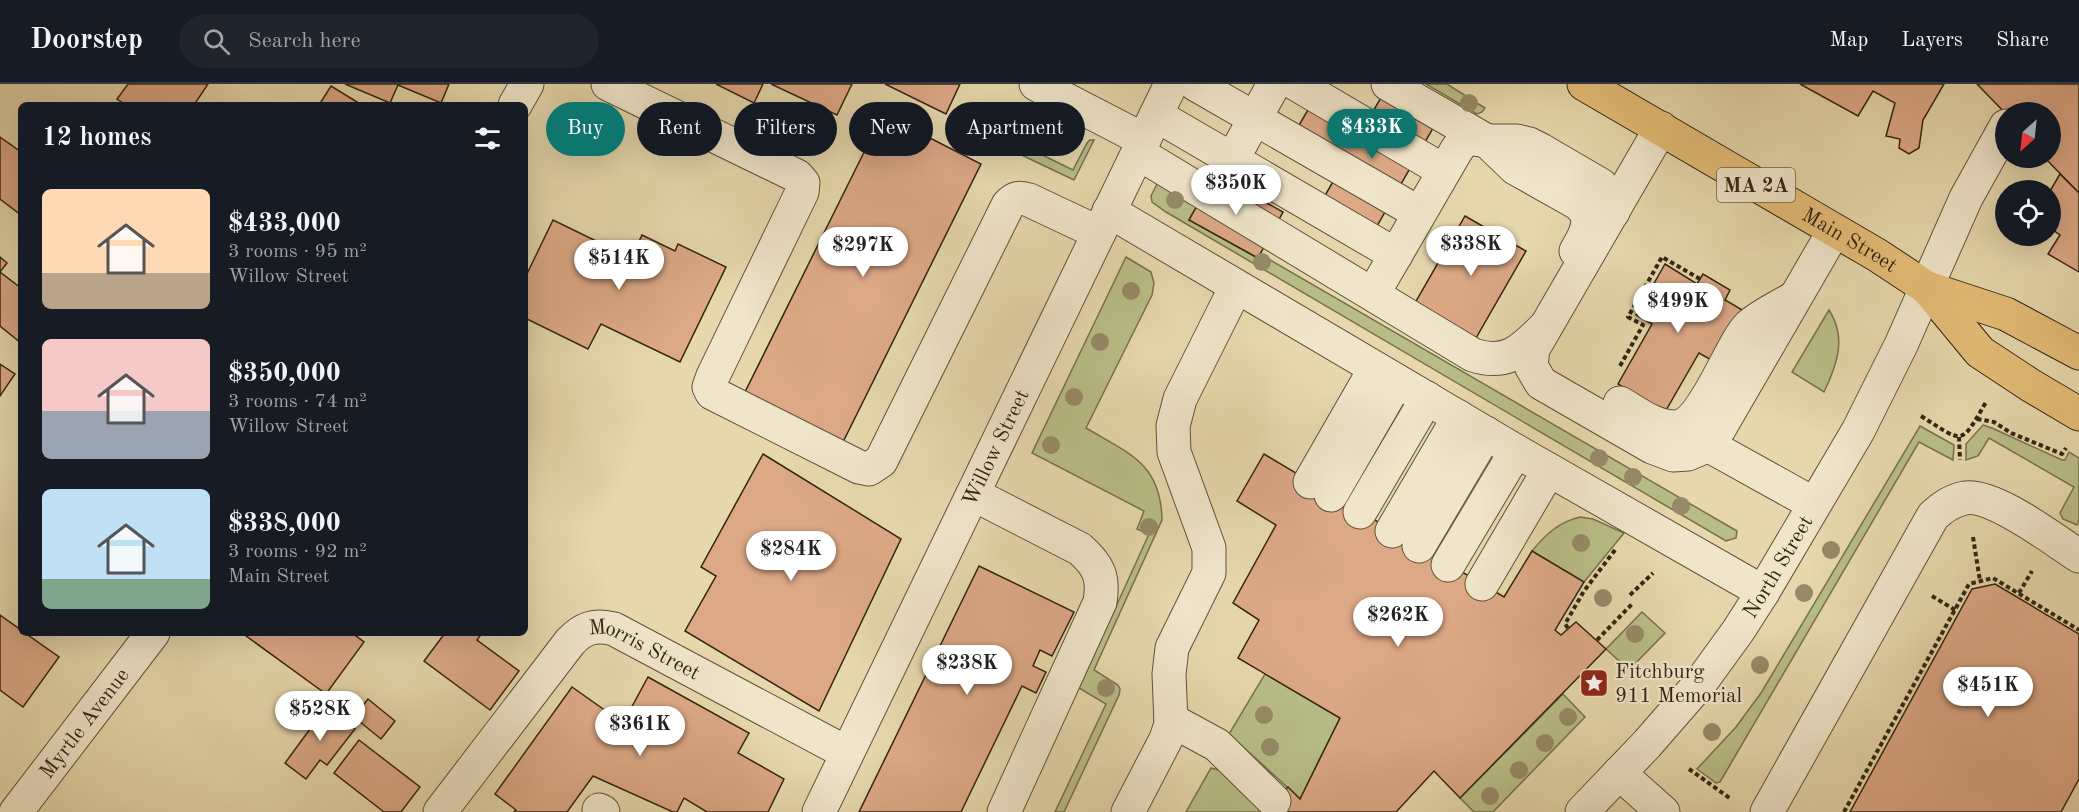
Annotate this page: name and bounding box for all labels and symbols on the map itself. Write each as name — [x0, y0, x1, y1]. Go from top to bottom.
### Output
north arrow — [1995, 102, 2061, 168]
pin: $433K — [1330, 109, 1414, 160]
pin: $350K — [1194, 165, 1278, 216]
road number: MA 2A — [1717, 168, 1795, 202]
street label: Main Street — [1798, 205, 1900, 277]
pin: $338K — [1429, 226, 1513, 277]
pin: $297K — [821, 227, 905, 278]
pin: $514K — [577, 240, 661, 291]
pin: $499K — [1636, 283, 1720, 334]
street label: Willow Street — [960, 387, 1034, 510]
street label: North Street — [1740, 512, 1818, 622]
pin: $284K — [749, 531, 833, 582]
pin: $262K — [1356, 597, 1440, 648]
street label: Morris Street — [588, 617, 703, 685]
pin: $238K — [925, 645, 1009, 696]
place label: Fitchburg 911 Memorial — [1615, 662, 1742, 707]
street label: Myrtle Avenue — [37, 665, 134, 783]
place icon: Fitchburg 911 Memorial — [1578, 667, 1610, 699]
pin: $451K — [1946, 667, 2030, 718]
pin: $528K — [278, 691, 362, 742]
pin: $361K — [598, 706, 682, 757]

